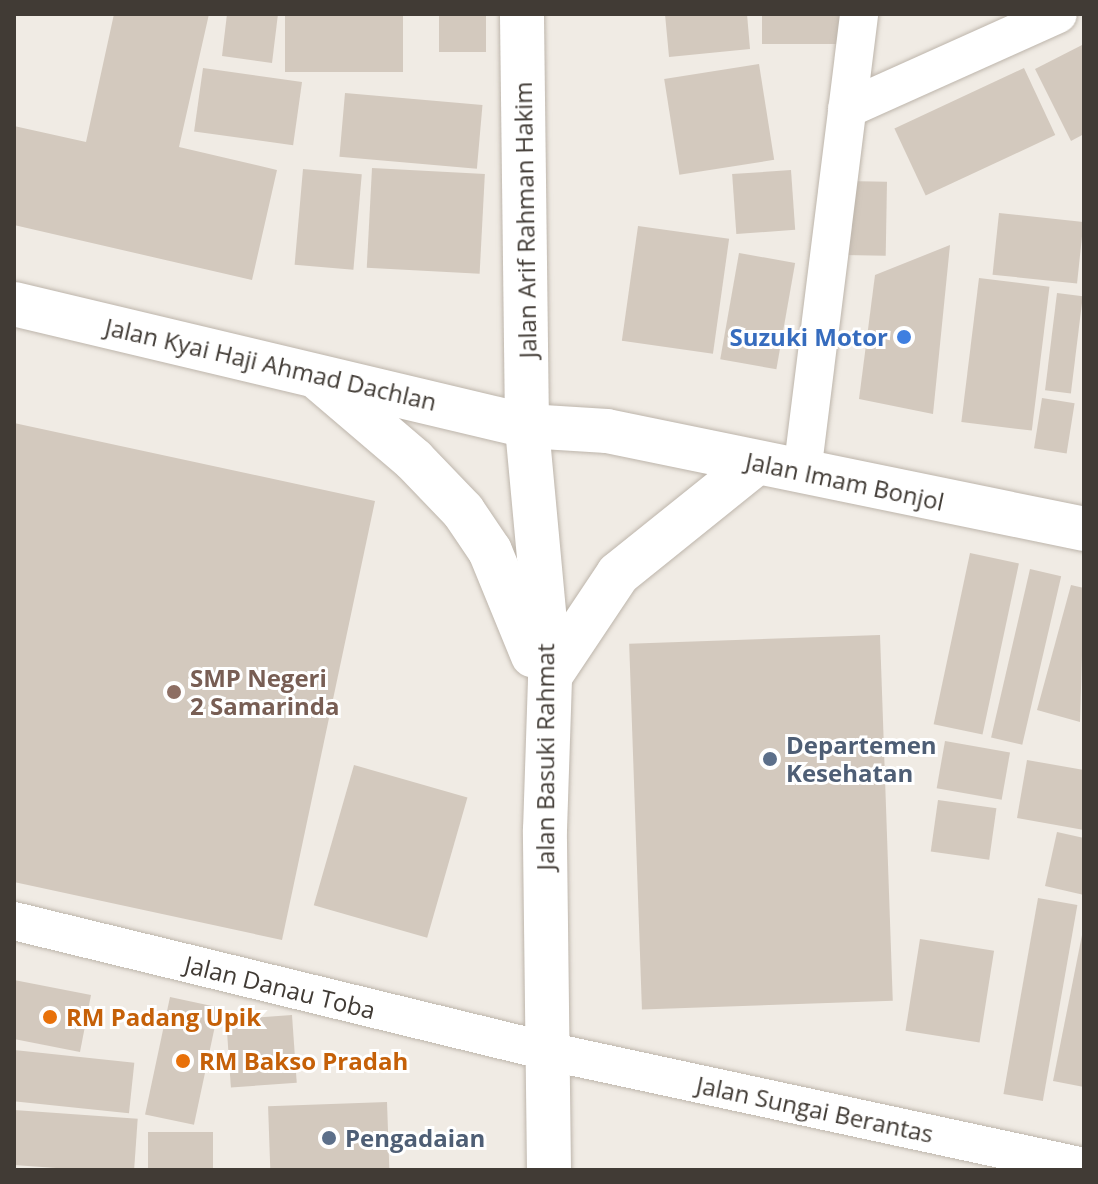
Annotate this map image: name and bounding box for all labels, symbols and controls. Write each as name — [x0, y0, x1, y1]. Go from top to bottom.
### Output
street label: Jalan Arif Rahman Hakim — [508, 81, 542, 359]
street label: Jalan Kyai Haji Ahmad Dachlan — [102, 312, 440, 416]
place label: Suzuki Motor — [729, 323, 888, 351]
marker: Suzuki Motor — [895, 328, 913, 346]
street label: Jalan Imam Bonjol — [743, 446, 947, 516]
street label: Jalan Basuki Rahmat — [531, 643, 559, 871]
place label: SMP Negeri 2 Samarinda — [190, 664, 339, 720]
marker: SMP Negeri 2 Samarinda — [165, 683, 183, 701]
place label: Departemen Kesehatan — [786, 731, 937, 787]
marker: Departemen Kesehatan — [761, 750, 779, 768]
street label: Jalan Danau Toba — [182, 949, 378, 1025]
place label: RM Padang Upik — [66, 1003, 261, 1031]
marker: RM Padang Upik — [41, 1008, 59, 1026]
place label: RM Bakso Pradah — [199, 1047, 408, 1075]
marker: RM Bakso Pradah — [174, 1052, 192, 1070]
street label: Jalan Sungai Berantas — [694, 1070, 936, 1148]
place label: Pengadaian — [345, 1124, 485, 1152]
marker: Pengadaian — [320, 1129, 338, 1147]

